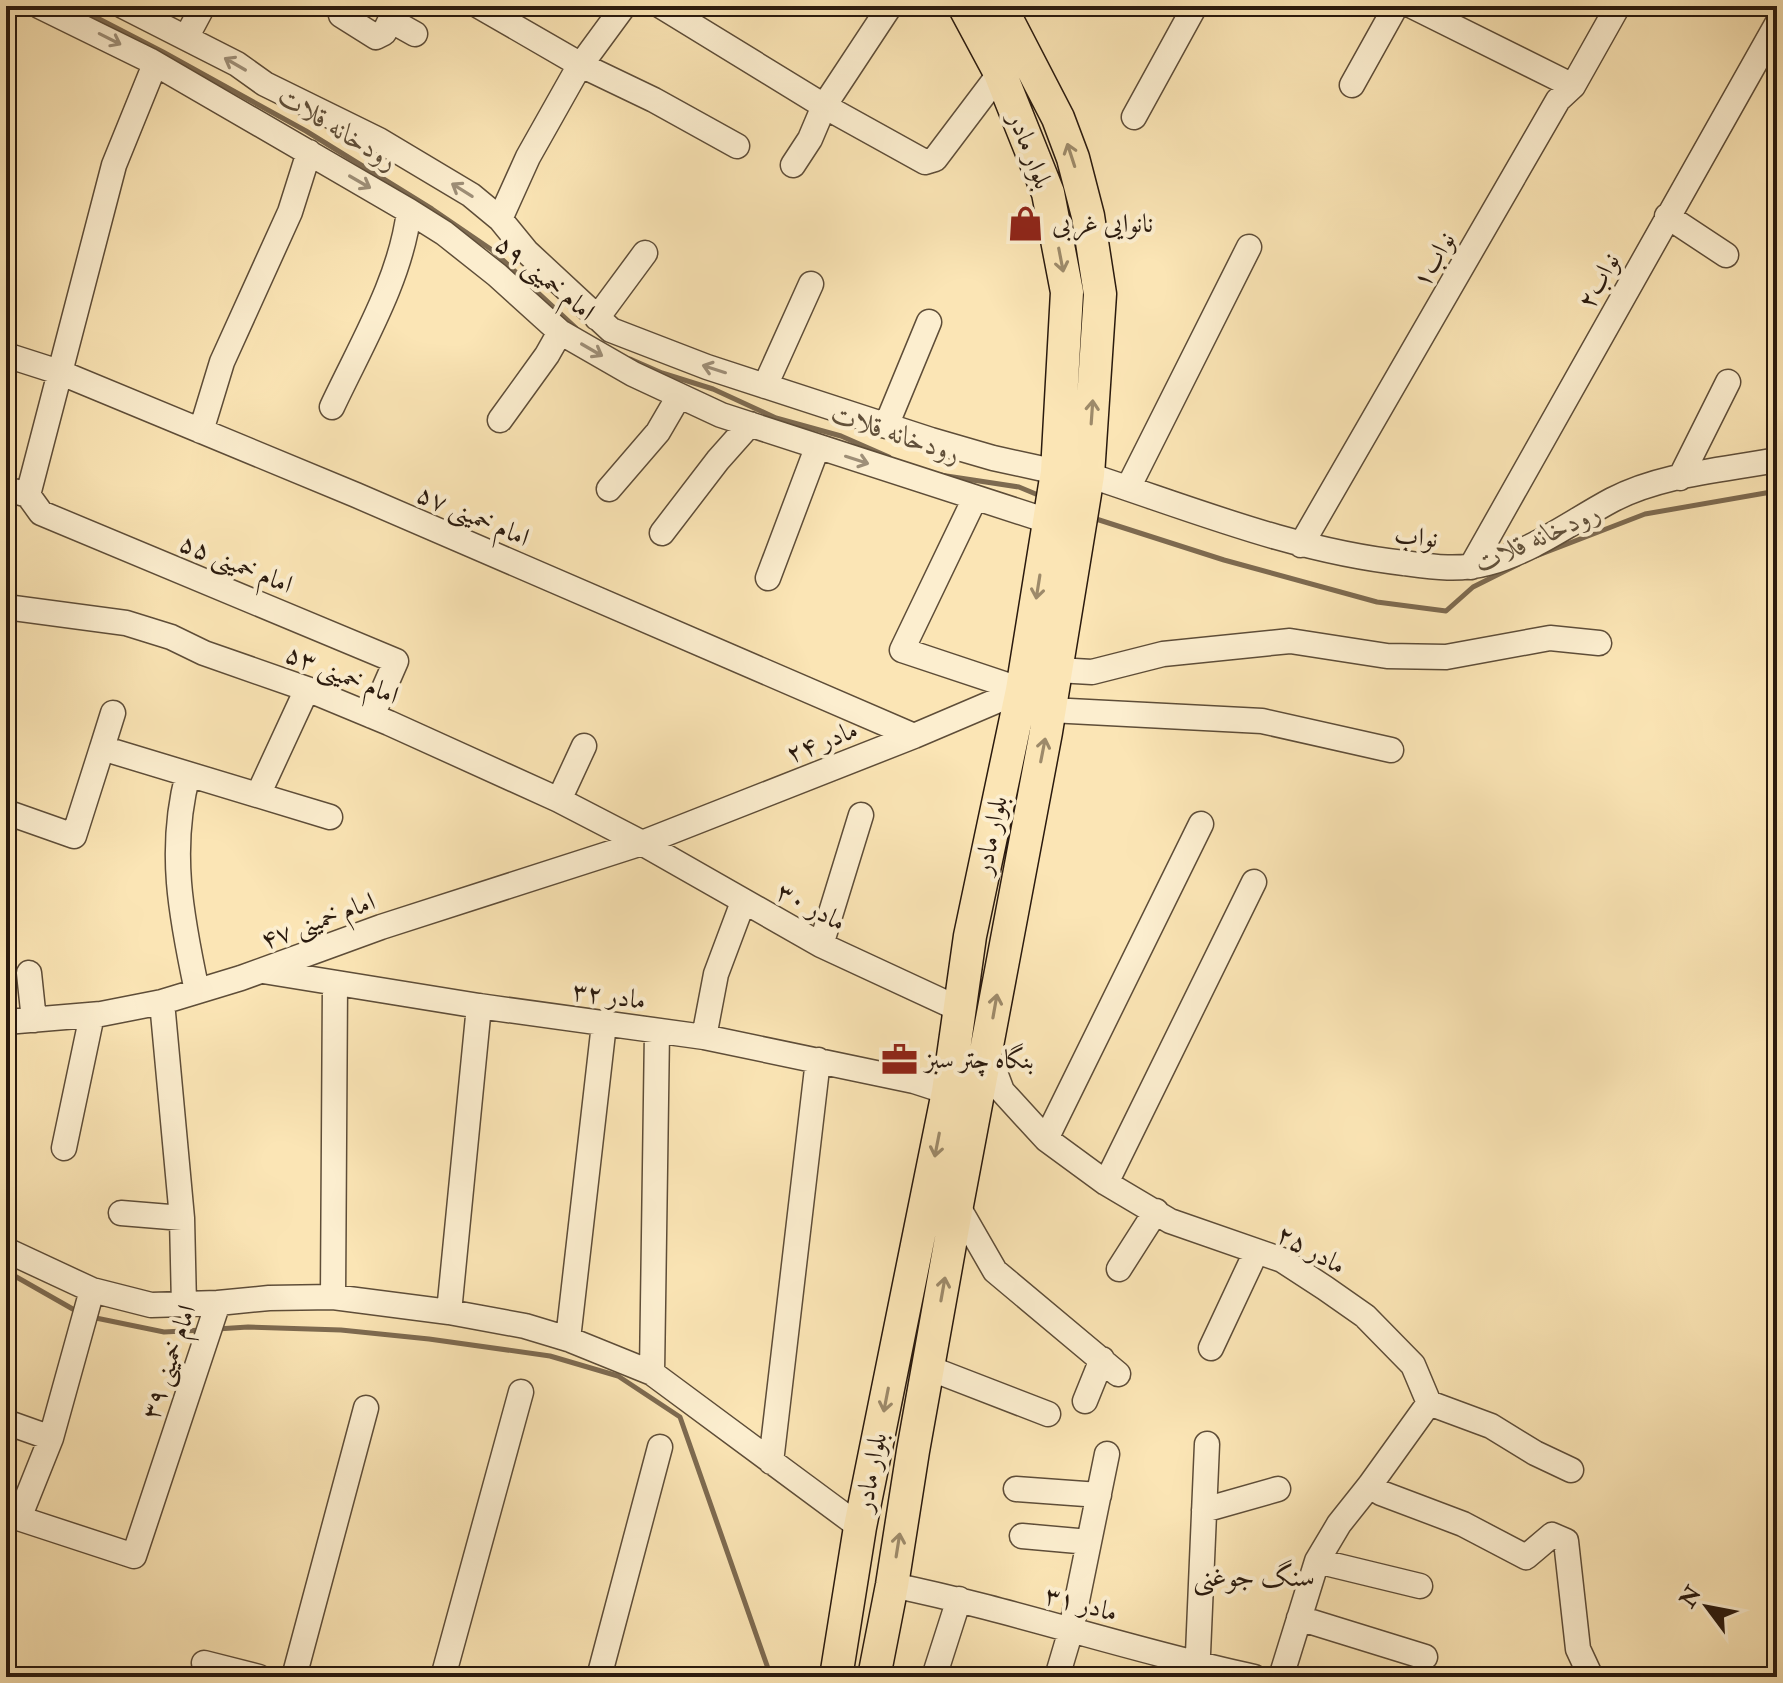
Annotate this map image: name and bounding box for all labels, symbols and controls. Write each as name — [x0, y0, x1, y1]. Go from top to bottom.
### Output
one-way arrow — [98, 32, 121, 48]
one-way arrow — [224, 56, 247, 72]
water label: رودخانه قلات — [272, 80, 404, 178]
street label: بلوار مادر — [1000, 105, 1059, 194]
one-way arrow — [1063, 143, 1078, 168]
one-way arrow — [348, 174, 371, 190]
one-way arrow — [451, 181, 474, 197]
shop icon: نانوایی غربی — [1007, 205, 1045, 243]
place label: نانوایی غربی — [1052, 208, 1153, 242]
street label: نواب۱ — [1405, 227, 1463, 293]
street label: امام خمینی ۵۹ — [485, 228, 601, 333]
one-way arrow — [1054, 247, 1069, 273]
street label: نواب۲ — [1571, 248, 1627, 314]
one-way arrow — [580, 342, 603, 358]
one-way arrow — [702, 361, 727, 376]
water label: رودخانه قلات — [827, 397, 965, 471]
one-way arrow — [1085, 399, 1100, 426]
one-way arrow — [845, 454, 870, 469]
street label: امام خمینی ۵۷ — [410, 478, 534, 560]
water label: رودخانه قلات — [1470, 495, 1606, 581]
street label: نواب — [1393, 519, 1439, 555]
street label: امام خمینی ۵۵ — [173, 527, 297, 607]
one-way arrow — [1030, 574, 1045, 599]
street label: امام خمینی ۵۳ — [279, 638, 403, 718]
street label: مادر ۲۴ — [782, 714, 862, 770]
one-way arrow — [1036, 738, 1051, 764]
street label: بلوار مادر — [966, 793, 1015, 880]
street label: مادر ۳۰ — [771, 875, 851, 939]
street label: امام خمینی ۴۷ — [257, 886, 381, 962]
street label: مادر ۳۲ — [570, 975, 648, 1017]
one-way arrow — [988, 994, 1003, 1019]
office icon: بنگاه چتر سبز — [880, 1041, 918, 1079]
place label: بنگاه چتر سبز — [922, 1043, 1034, 1077]
one-way arrow — [929, 1132, 944, 1158]
street label: مادر ۲۵ — [1271, 1218, 1351, 1282]
one-way arrow — [936, 1277, 951, 1302]
street label: امام خمینی ۳۹ — [134, 1300, 209, 1425]
one-way arrow — [877, 1387, 892, 1413]
street label: بلوار مادر — [847, 1430, 894, 1517]
one-way arrow — [892, 1533, 907, 1558]
district label: سنگ جوغنی — [1193, 1559, 1315, 1597]
north arrow — [1667, 1567, 1747, 1647]
street label: مادر ۳۱ — [1041, 1579, 1121, 1629]
text: N — [1673, 1581, 1708, 1614]

